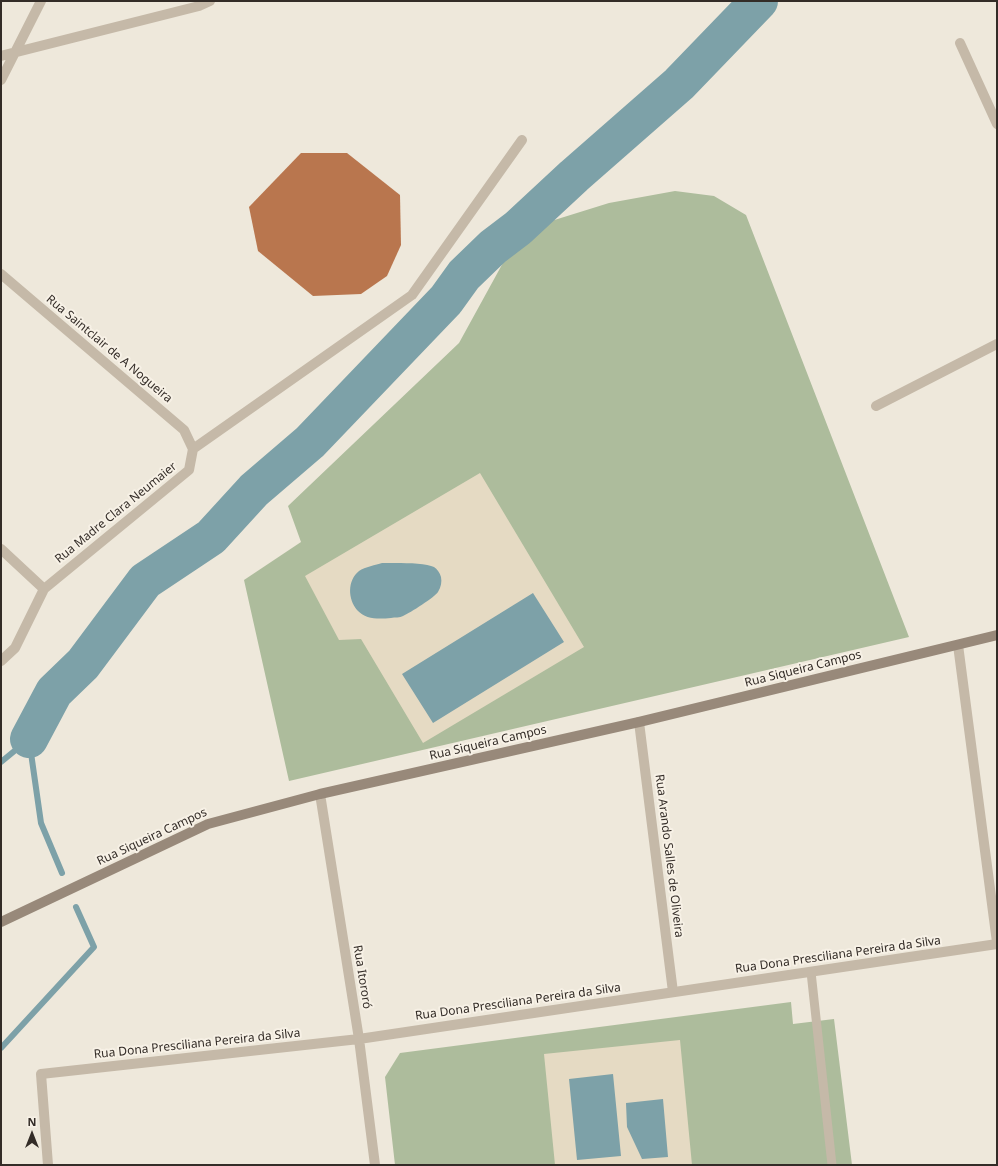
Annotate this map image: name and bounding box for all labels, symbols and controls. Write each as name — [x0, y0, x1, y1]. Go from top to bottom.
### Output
street label: Rua Saintclair de A Nogueira — [43, 292, 175, 406]
street label: Rua Madre Clara Neumaier — [52, 459, 180, 567]
street label: Rua Siqueira Campos — [743, 648, 863, 690]
street label: Rua Siqueira Campos — [428, 723, 548, 763]
street label: Rua Arando Salles de Oliveira — [652, 774, 686, 938]
street label: Rua Siqueira Campos — [95, 805, 209, 869]
street label: Rua Dona Presciliana Pereira da Silva — [734, 933, 942, 977]
street label: Rua Itororó — [350, 944, 374, 1010]
street label: Rua Dona Presciliana Pereira da Silva — [414, 980, 622, 1024]
street label: Rua Dona Presciliana Pereira da Silva — [93, 1026, 301, 1062]
north arrow — [12, 1114, 52, 1154]
text: N — [28, 1114, 36, 1129]

